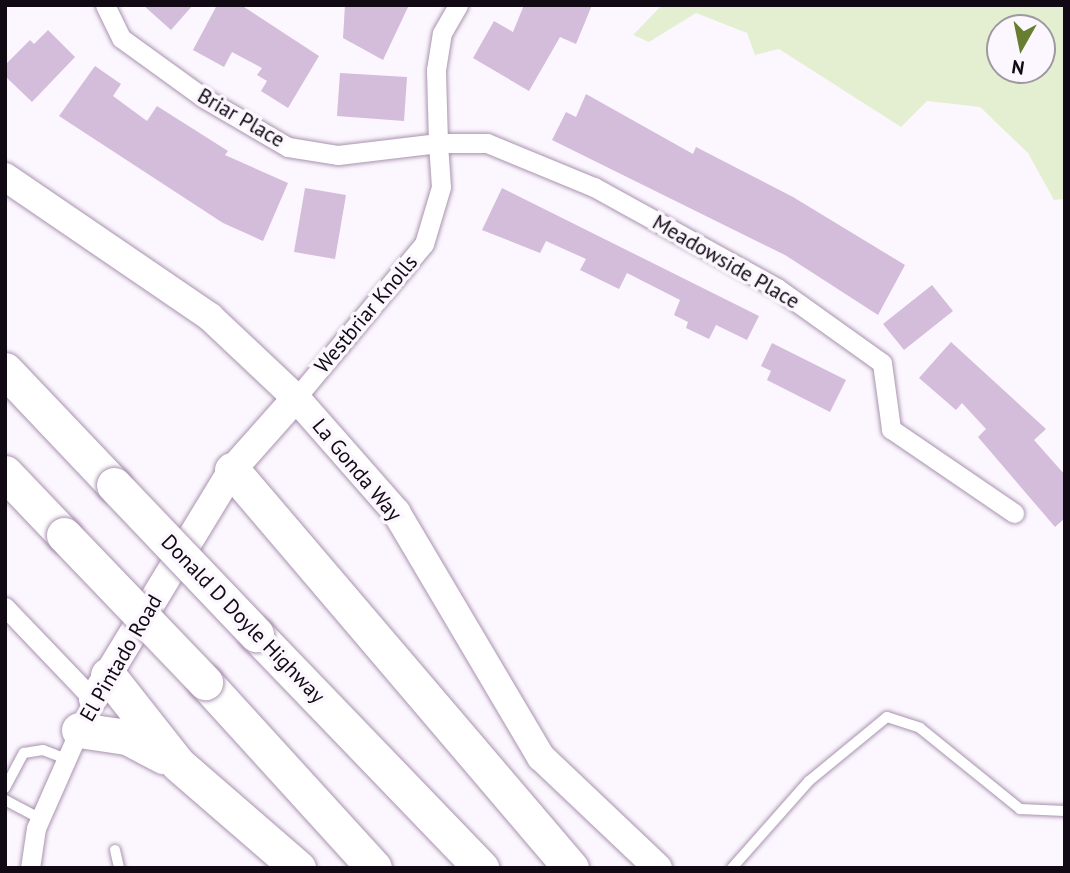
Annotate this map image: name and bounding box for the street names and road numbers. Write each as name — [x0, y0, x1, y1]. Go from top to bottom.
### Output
street label: Briar Place — [193, 83, 289, 153]
street label: Meadowside Place — [648, 210, 804, 314]
street label: Westbriar Knolls — [309, 250, 423, 378]
street label: La Gonda Way — [307, 414, 407, 526]
street label: Donald D Doyle Highway — [156, 530, 330, 708]
street label: El Pintado Road — [75, 590, 167, 726]

